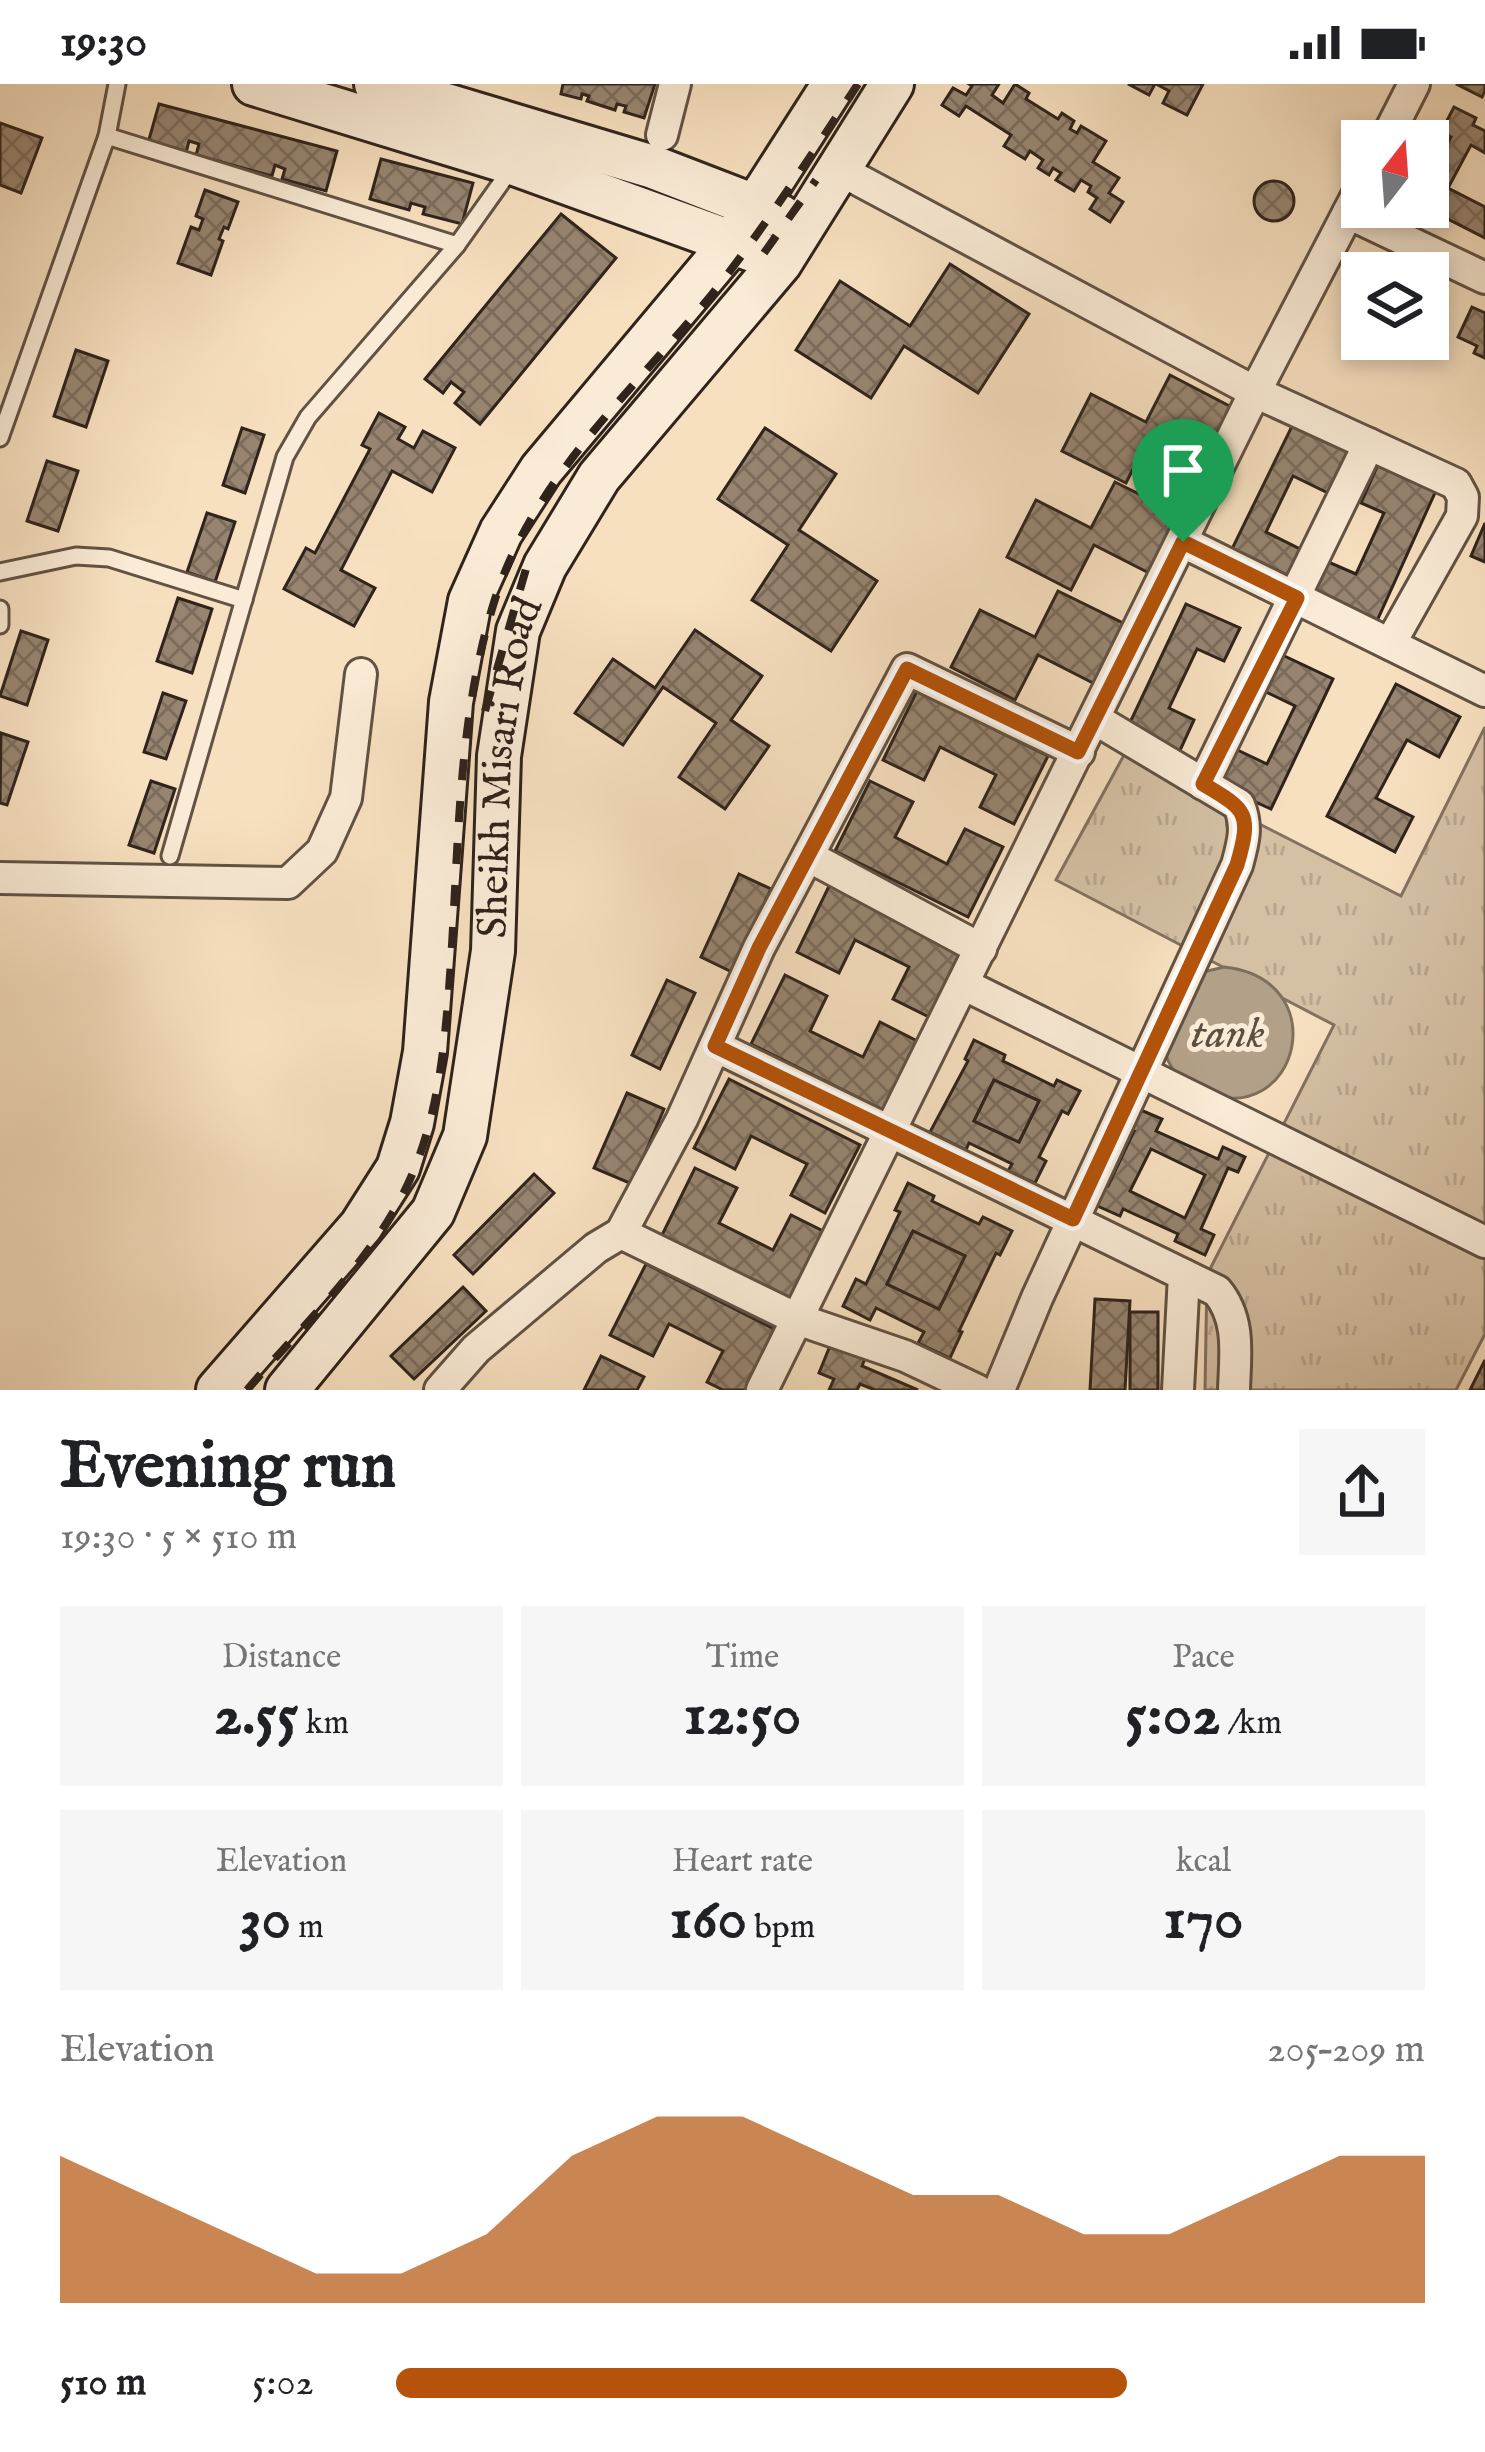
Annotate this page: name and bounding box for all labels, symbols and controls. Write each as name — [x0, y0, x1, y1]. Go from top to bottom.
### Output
text: 19:30 — [60, 14, 147, 71]
north arrow — [1341, 120, 1449, 228]
map controls — [1341, 120, 1449, 360]
button: layers — [1341, 252, 1449, 360]
pin — [1132, 419, 1234, 542]
icon: arrive — [1150, 437, 1216, 503]
street label: Sheikh Misari Road — [467, 589, 556, 939]
water label: tank — [1191, 1006, 1265, 1063]
text: Evening run — [60, 1426, 396, 1510]
button: share — [1299, 1429, 1425, 1555]
text: 19:30 · 5 × 510 m — [60, 1513, 297, 1562]
text: Distance — [222, 1637, 341, 1679]
text: Time — [706, 1637, 779, 1679]
text: Pace — [1172, 1637, 1235, 1679]
text: 2.55 — [214, 1679, 299, 1755]
text: 12:50 — [684, 1679, 801, 1755]
text: 5:02 — [1125, 1679, 1220, 1755]
text: km — [299, 1703, 349, 1745]
text: /km — [1220, 1703, 1282, 1745]
text: Elevation — [216, 1841, 347, 1883]
text: Heart rate — [672, 1841, 813, 1883]
text: kcal — [1176, 1841, 1231, 1883]
text: 30 — [239, 1883, 291, 1959]
text: 160 — [670, 1883, 747, 1959]
text: 170 — [1164, 1883, 1243, 1959]
text: m — [291, 1907, 324, 1949]
text: bpm — [747, 1907, 815, 1949]
text: Elevation — [60, 2026, 215, 2075]
text: 205–209 m — [1267, 2026, 1425, 2075]
text: 510 m — [60, 2359, 146, 2408]
text: 5:02 — [252, 2359, 314, 2408]

